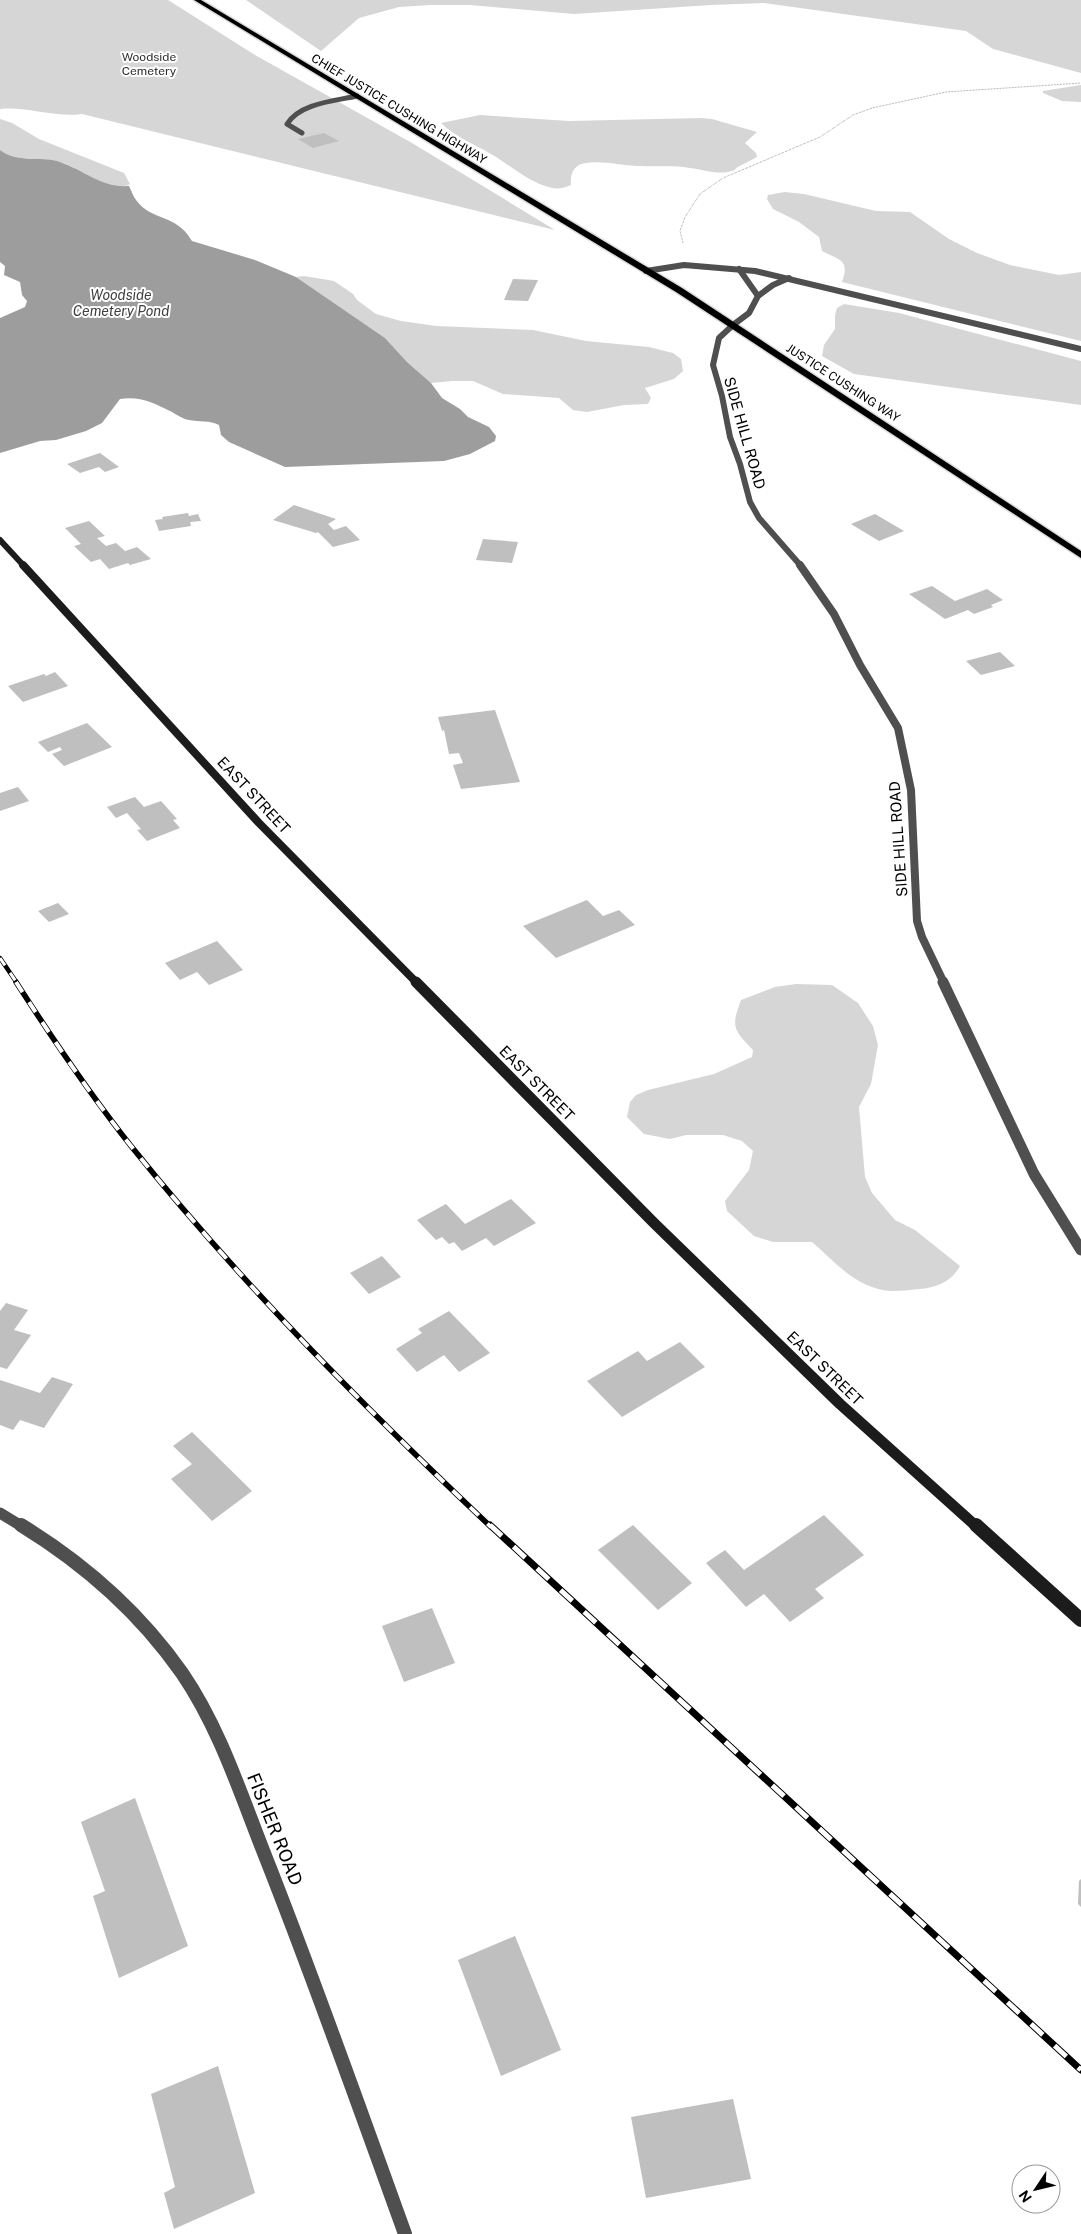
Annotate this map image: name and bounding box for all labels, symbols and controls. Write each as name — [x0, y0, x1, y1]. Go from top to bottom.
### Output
park label: Woodside Cemetery — [122, 50, 177, 78]
street label: CHIEF JUSTICE CUSHING HIGHWAY — [309, 51, 490, 167]
water label: Woodside Cemetery Pond — [73, 287, 169, 319]
street label: JUSTICE CUSHING WAY — [784, 341, 903, 425]
street label: SIDE HILL ROAD — [721, 375, 769, 491]
street label: EAST STREET — [214, 753, 294, 837]
street label: SIDE HILL ROAD — [885, 781, 911, 897]
street label: EAST STREET — [496, 1042, 578, 1124]
street label: EAST STREET — [784, 1328, 866, 1408]
street label: FISHER ROAD — [243, 1770, 307, 1888]
north arrow — [1011, 2164, 1061, 2214]
text: N — [1016, 2187, 1035, 2206]

